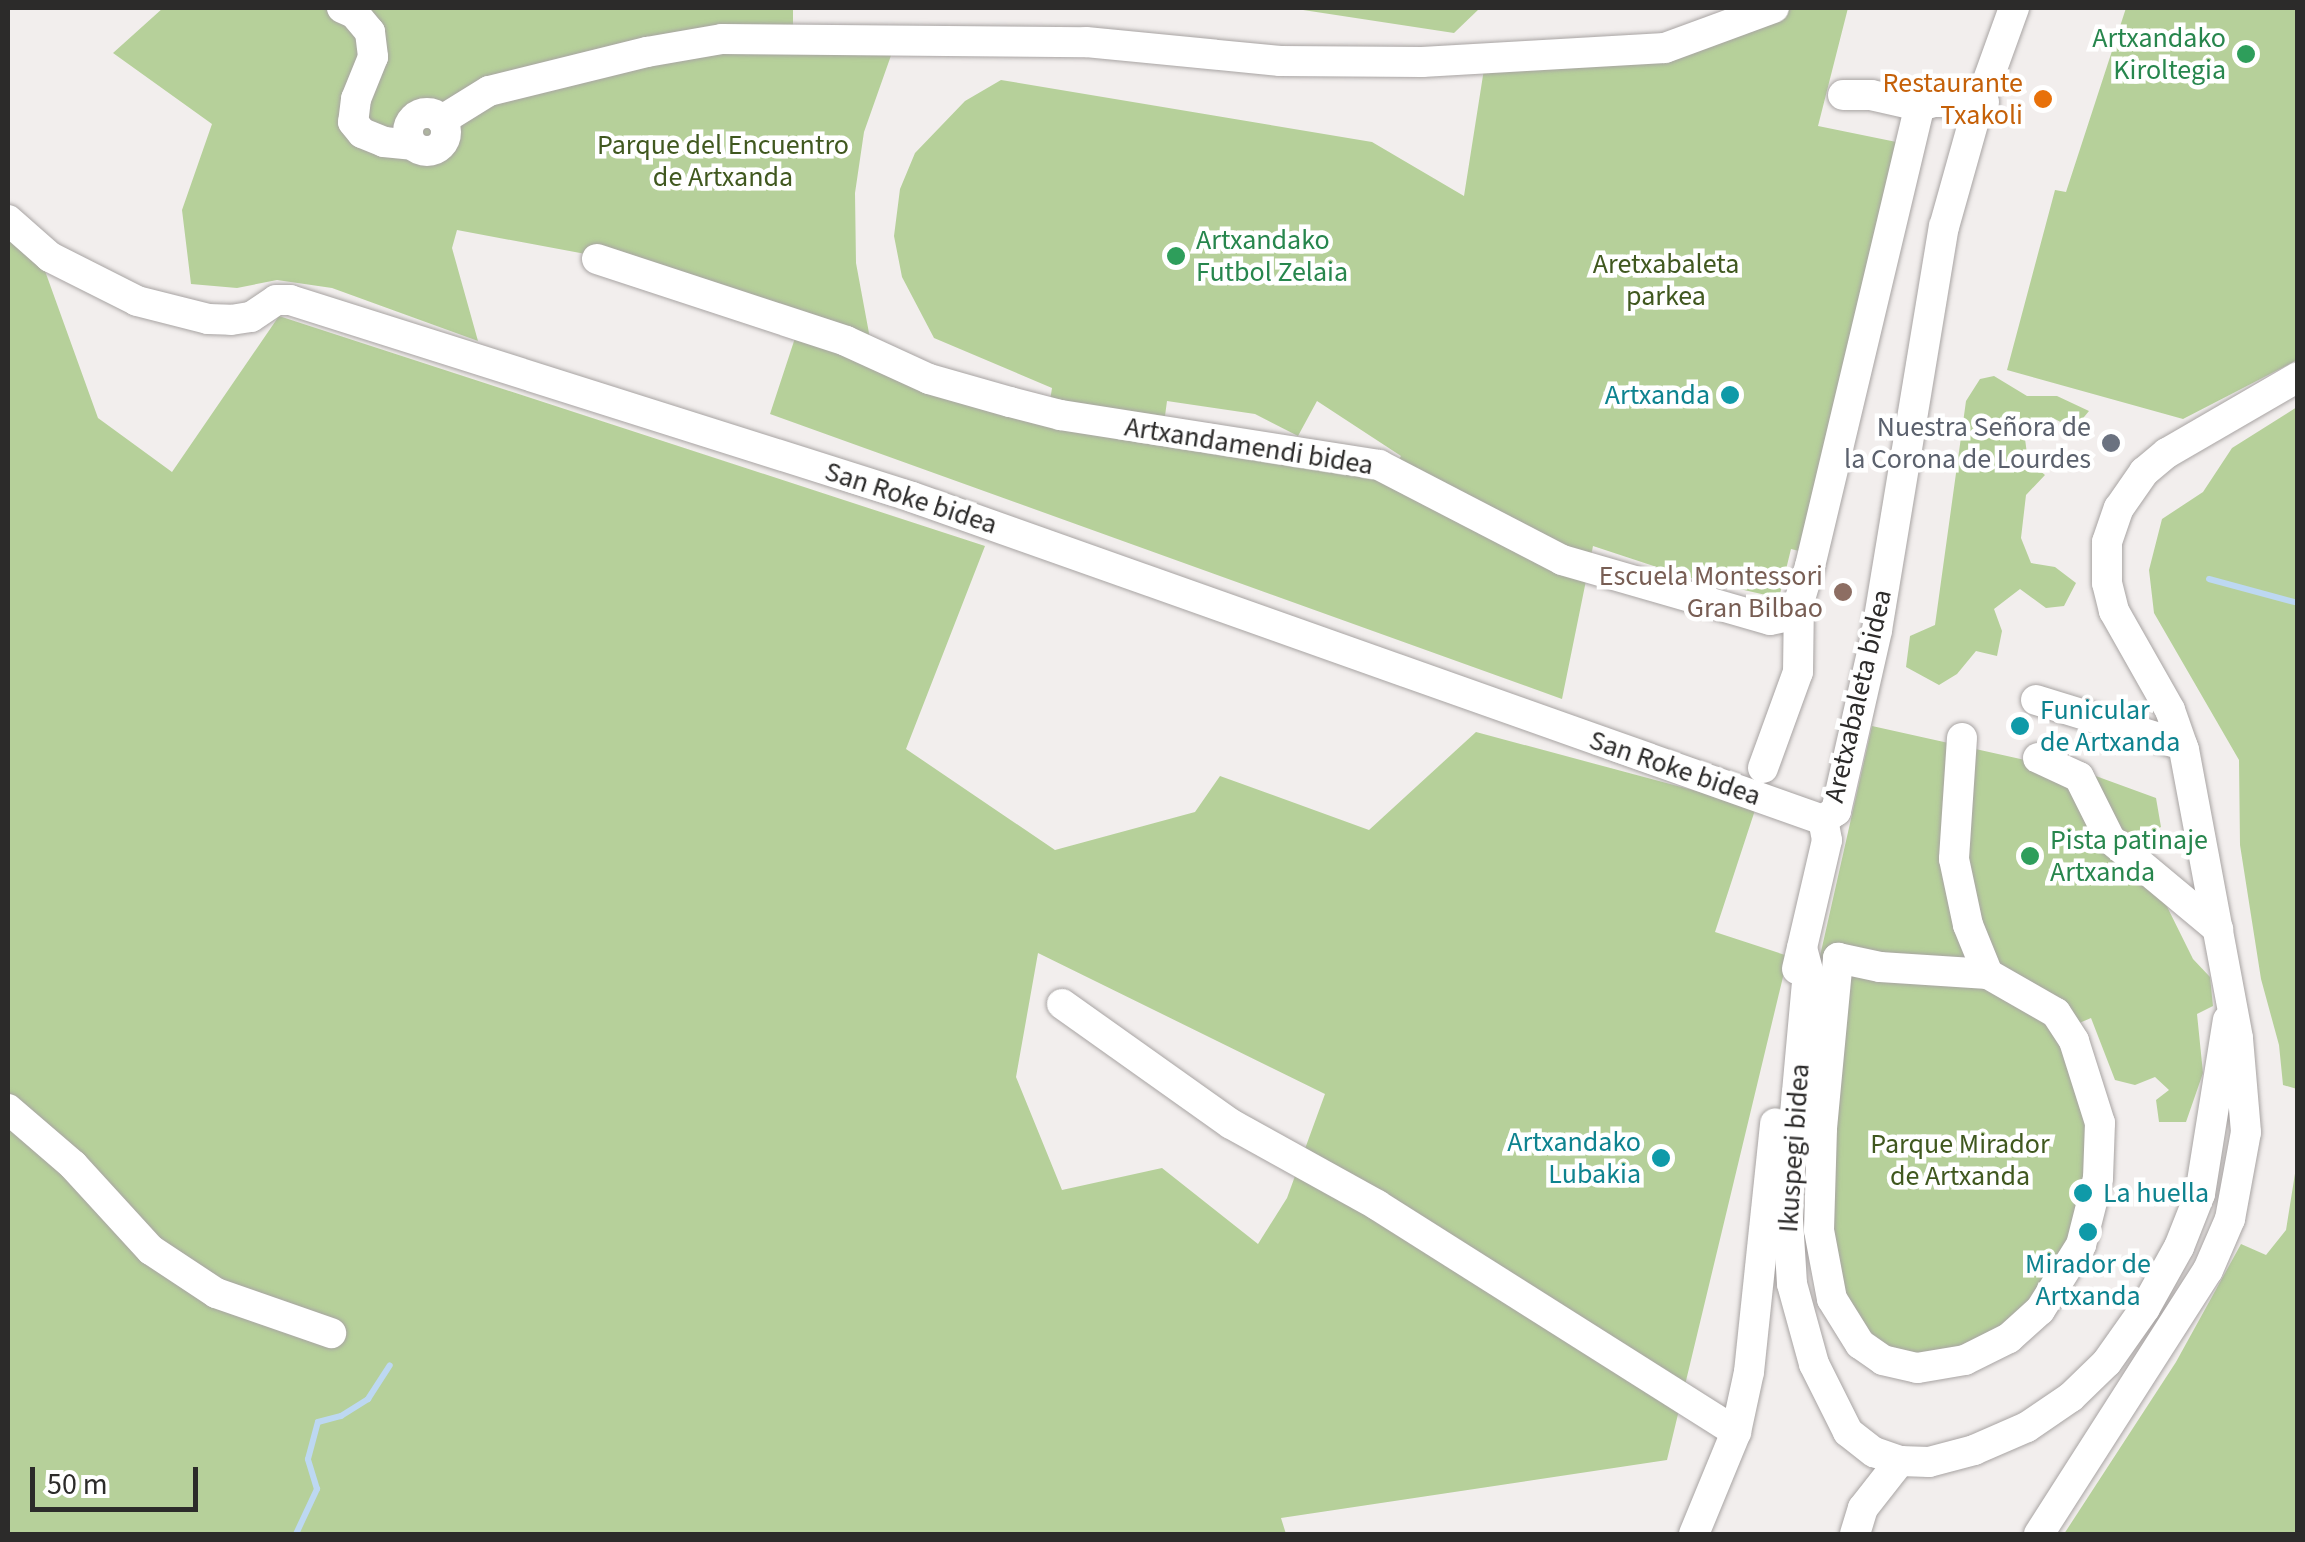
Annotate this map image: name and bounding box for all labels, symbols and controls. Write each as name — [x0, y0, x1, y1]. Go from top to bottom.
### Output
place label: Artxandako Kiroltegia — [2092, 21, 2226, 87]
marker: Artxandako Kiroltegia — [2235, 43, 2257, 65]
place label: Restaurante Txakoli — [1883, 66, 2023, 132]
marker: Restaurante Txakoli — [2032, 88, 2054, 110]
park label: Parque del Encuentro de Artxanda — [597, 128, 849, 194]
place label: Artxandako Futbol Zelaia — [1196, 223, 1348, 289]
marker: Artxandako Futbol Zelaia — [1165, 245, 1187, 267]
park label: Aretxabaleta parkea — [1593, 247, 1739, 313]
place label: Artxanda — [1605, 378, 1710, 412]
marker: Artxanda — [1719, 384, 1741, 406]
street label: Artxandamendi bidea — [1122, 410, 1376, 482]
place label: Nuestra Señora de la Corona de Lourdes — [1844, 410, 2091, 476]
marker: Nuestra Señora de la Corona de Lourdes — [2100, 432, 2122, 454]
street label: San Roke bidea — [821, 454, 1001, 542]
place label: Escuela Montessori Gran Bilbao — [1599, 559, 1823, 625]
marker: Escuela Montessori Gran Bilbao — [1832, 581, 1854, 603]
street label: Aretxabaleta bidea — [1817, 586, 1899, 806]
place label: Funicular de Artxanda — [2040, 693, 2180, 759]
marker: Funicular de Artxanda — [2009, 715, 2031, 737]
street label: San Roke bidea — [1585, 723, 1765, 813]
place label: Pista patinaje Artxanda — [2050, 823, 2208, 889]
marker: Pista patinaje Artxanda — [2019, 845, 2041, 867]
street label: Ikuspegi bidea — [1771, 1062, 1817, 1234]
place label: Artxandako Lubakia — [1507, 1125, 1641, 1191]
park label: Parque Mirador de Artxanda — [1870, 1127, 2050, 1193]
marker: Artxandako Lubakia — [1650, 1147, 1672, 1169]
place label: La huella — [2103, 1176, 2209, 1210]
marker: La huella — [2072, 1182, 2094, 1204]
marker: Mirador de Artxanda — [2077, 1221, 2099, 1243]
place label: Mirador de Artxanda — [2025, 1247, 2151, 1313]
scale bar — [35, 1447, 202, 1509]
text: 50 m — [47, 1463, 108, 1506]

